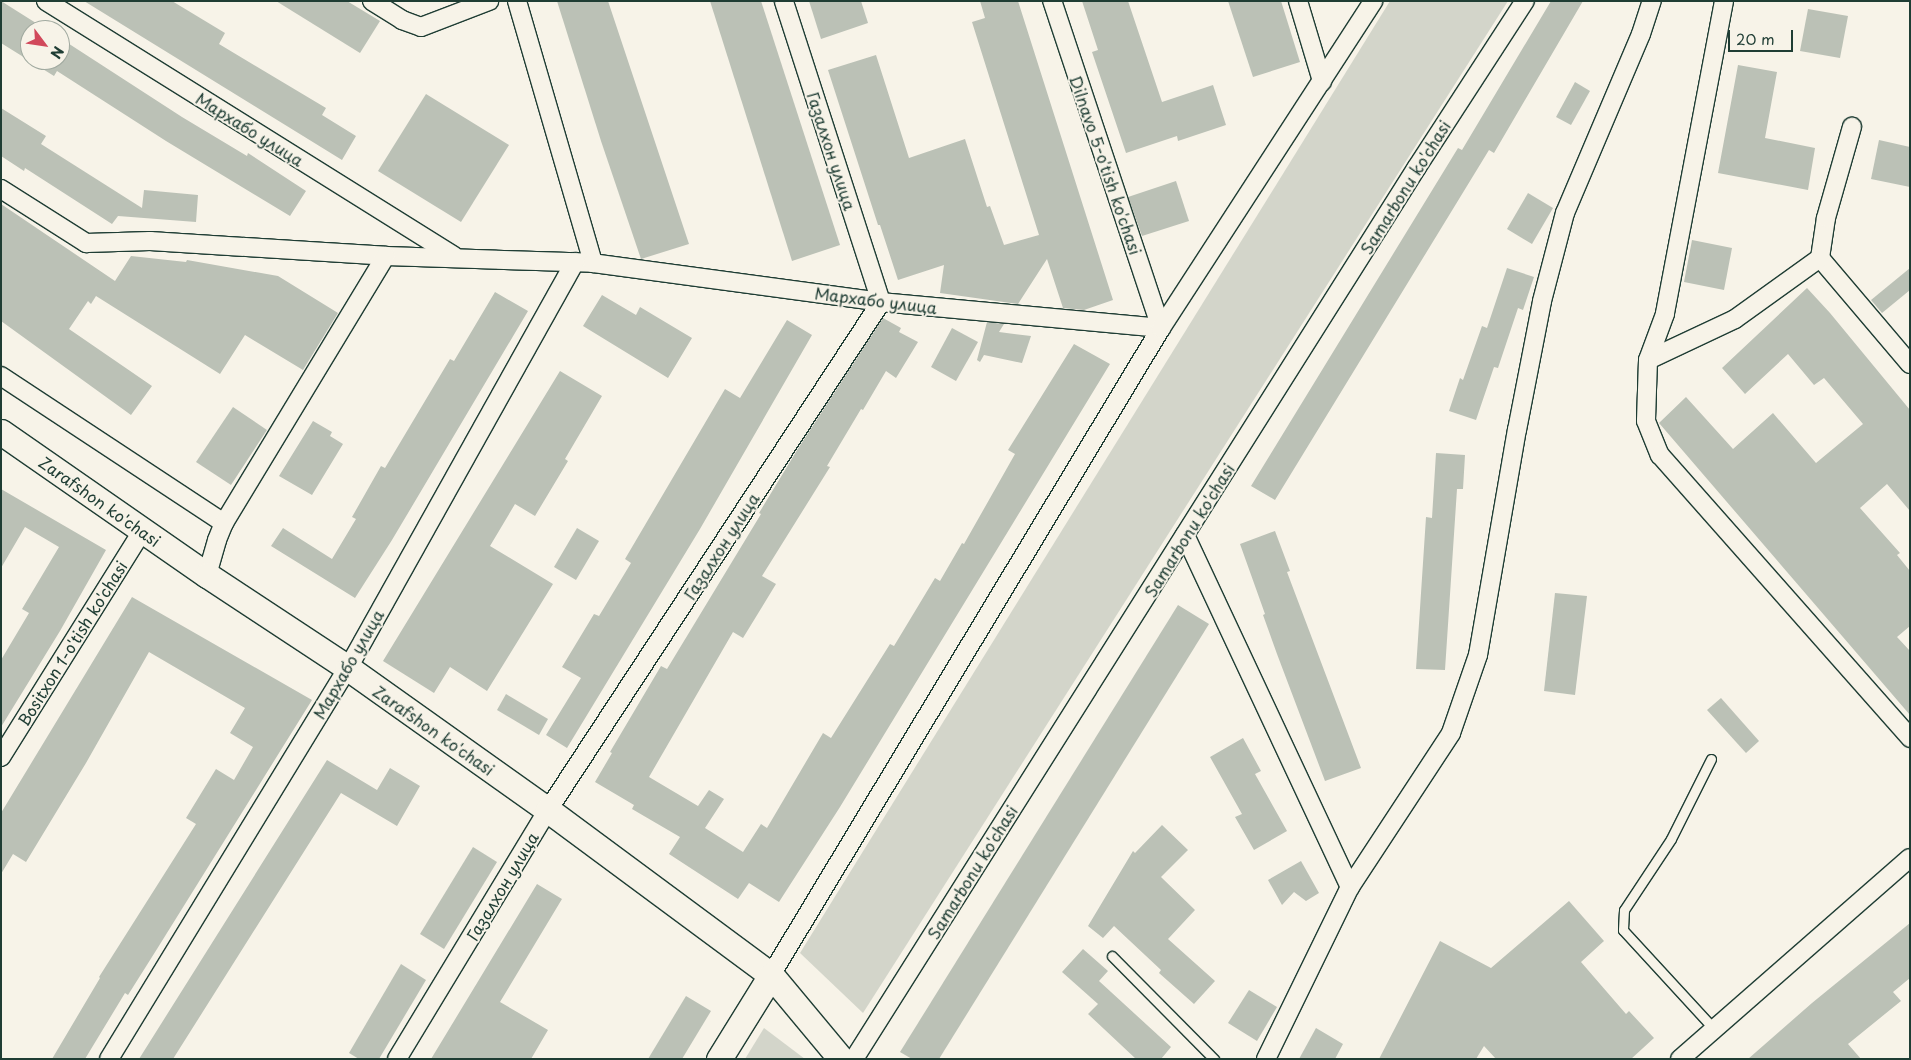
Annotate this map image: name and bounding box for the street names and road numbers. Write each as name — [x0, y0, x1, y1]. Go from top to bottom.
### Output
street label: Dilnavo 5-o'tish ko'chasi — [1066, 73, 1146, 257]
street label: Мархабо улица — [192, 88, 308, 170]
street label: Газалхон улица — [804, 89, 860, 213]
street label: Samarbonu ko'chasi — [1356, 117, 1454, 257]
street label: Мархабо улица — [813, 283, 939, 317]
street label: Zarafshon ko'chasi — [36, 452, 164, 550]
street label: Samarbonu ko'chasi — [1140, 460, 1238, 600]
street label: Газалхон улица — [679, 489, 763, 603]
street label: Bositxon 1-o'tish ko'chasi — [13, 557, 131, 729]
street label: Мархабо улица — [309, 606, 387, 722]
street label: Zarafshon ko'chasi — [370, 681, 498, 779]
street label: Samarbonu ko'chasi — [923, 802, 1021, 942]
street label: Газалхон улица — [462, 828, 542, 944]

